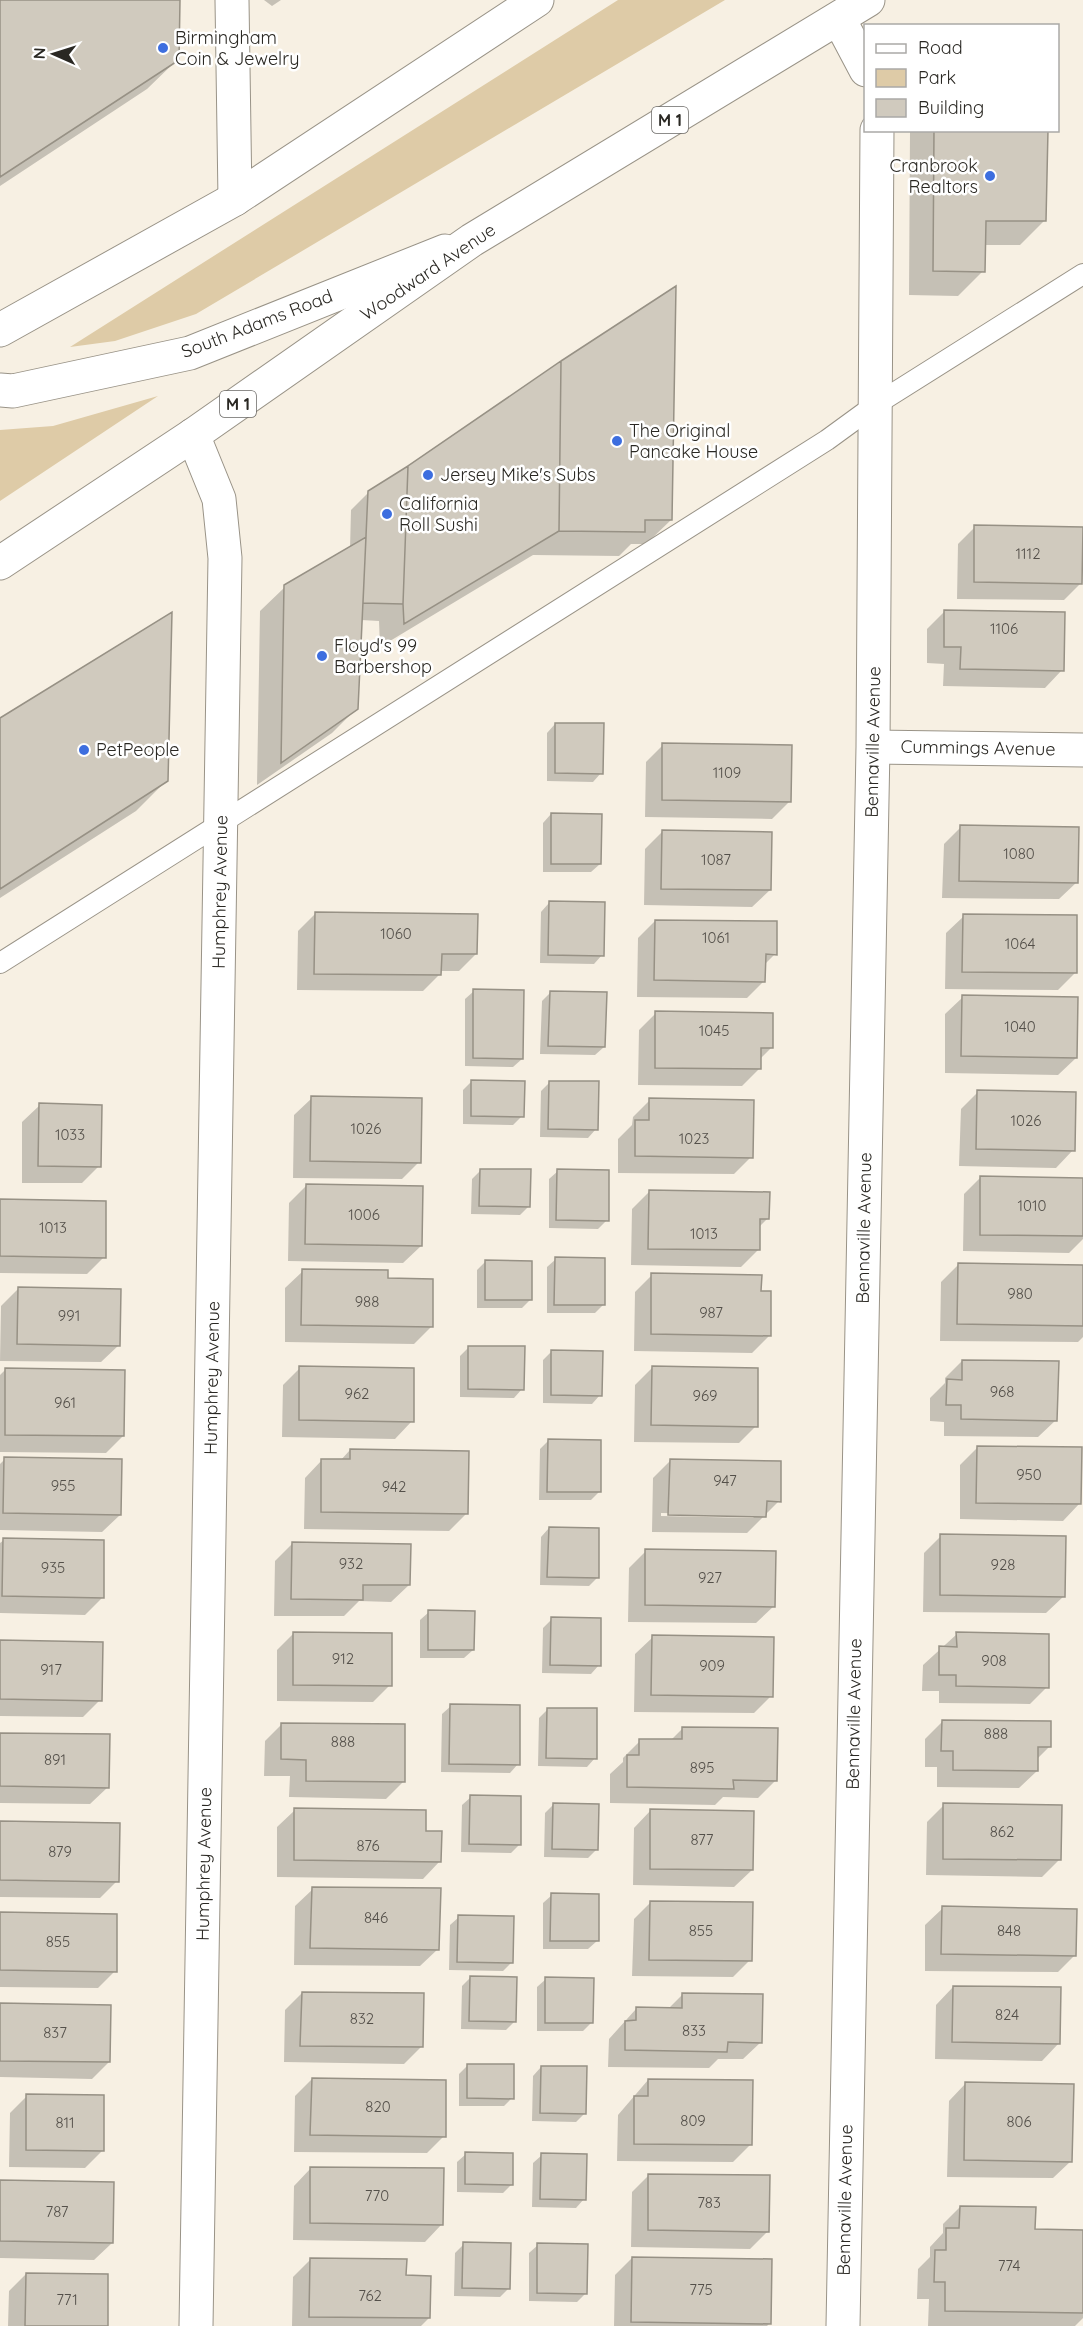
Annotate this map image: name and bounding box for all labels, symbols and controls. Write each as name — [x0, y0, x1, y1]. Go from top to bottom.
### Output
north arrow — [24, 24, 84, 84]
legend — [864, 24, 1059, 132]
place label: Birmingham Coin & Jewelry — [175, 26, 299, 70]
text: Road — [918, 36, 963, 59]
marker: Birmingham Coin & Jewelry — [156, 41, 170, 55]
text: N — [29, 47, 49, 60]
text: Park — [918, 66, 956, 89]
text: Building — [918, 96, 984, 119]
road number: M 1 — [652, 107, 688, 133]
place label: Cranbrook Realtors — [889, 154, 978, 198]
marker: Cranbrook Realtors — [983, 169, 997, 183]
street label: Woodward Avenue — [356, 218, 500, 325]
street label: South Adams Road — [178, 284, 336, 363]
road number: M 1 — [220, 391, 256, 417]
place label: The Original Pancake House — [629, 419, 758, 463]
marker: The Original Pancake House — [610, 434, 624, 448]
place label: Jersey Mike's Subs — [440, 463, 596, 486]
marker: Jersey Mike's Subs — [421, 468, 435, 482]
place label: California Roll Sushi — [399, 492, 478, 536]
marker: California Roll Sushi — [380, 507, 394, 521]
house number: 1112 — [1016, 544, 1040, 563]
house number: 1106 — [990, 619, 1018, 638]
place label: Floyd's 99 Barbershop — [334, 634, 432, 678]
marker: Floyd's 99 Barbershop — [315, 649, 329, 663]
street label: Bennaville Avenue — [860, 666, 885, 818]
street label: Cummings Avenue — [900, 735, 1056, 760]
place label: PetPeople — [96, 738, 179, 761]
marker: PetPeople — [77, 743, 91, 757]
house number: 1109 — [713, 763, 741, 782]
street label: Humphrey Avenue — [207, 815, 232, 969]
house number: 1080 — [1003, 844, 1035, 863]
house number: 1087 — [701, 850, 731, 869]
house number: 1060 — [380, 924, 412, 943]
house number: 1061 — [702, 928, 730, 947]
house number: 1064 — [1005, 934, 1035, 953]
house number: 1040 — [1004, 1017, 1036, 1036]
house number: 1045 — [699, 1021, 729, 1040]
house number: 1026 — [1011, 1111, 1041, 1130]
house number: 1026 — [351, 1119, 381, 1138]
house number: 1033 — [55, 1125, 85, 1144]
house number: 1023 — [679, 1129, 709, 1148]
street label: Bennaville Avenue — [851, 1152, 876, 1304]
house number: 1010 — [1018, 1196, 1047, 1215]
house number: 1006 — [348, 1205, 380, 1224]
house number: 1013 — [39, 1218, 67, 1237]
house number: 1013 — [690, 1224, 718, 1243]
house number: 980 — [1007, 1284, 1033, 1303]
house number: 988 — [355, 1292, 379, 1311]
street label: Humphrey Avenue — [199, 1301, 224, 1455]
house number: 987 — [699, 1303, 723, 1322]
house number: 991 — [58, 1306, 80, 1325]
house number: 968 — [990, 1382, 1014, 1401]
house number: 962 — [345, 1384, 369, 1403]
house number: 969 — [693, 1386, 717, 1405]
house number: 961 — [54, 1393, 76, 1412]
house number: 950 — [1016, 1465, 1042, 1484]
house number: 947 — [713, 1471, 737, 1490]
house number: 955 — [51, 1476, 75, 1495]
house number: 942 — [382, 1477, 406, 1496]
house number: 932 — [339, 1554, 363, 1573]
house number: 928 — [991, 1555, 1015, 1574]
house number: 935 — [41, 1558, 65, 1577]
house number: 927 — [698, 1568, 722, 1587]
street label: Bennaville Avenue — [841, 1638, 866, 1790]
house number: 912 — [332, 1649, 354, 1668]
house number: 908 — [981, 1651, 1007, 1670]
house number: 909 — [699, 1656, 725, 1675]
house number: 917 — [40, 1660, 62, 1679]
house number: 888 — [984, 1724, 1008, 1743]
house number: 888 — [331, 1732, 355, 1751]
house number: 891 — [44, 1750, 66, 1769]
house number: 895 — [690, 1758, 714, 1777]
street label: Humphrey Avenue — [191, 1787, 216, 1941]
house number: 862 — [990, 1822, 1014, 1841]
house number: 877 — [690, 1830, 714, 1849]
house number: 876 — [357, 1836, 379, 1855]
house number: 879 — [48, 1842, 72, 1861]
house number: 846 — [364, 1908, 388, 1927]
house number: 855 — [689, 1921, 713, 1940]
house number: 848 — [997, 1921, 1021, 1940]
house number: 855 — [46, 1932, 70, 1951]
house number: 824 — [995, 2005, 1019, 2024]
house number: 832 — [350, 2009, 374, 2028]
house number: 833 — [682, 2021, 706, 2040]
house number: 837 — [43, 2023, 67, 2042]
house number: 820 — [365, 2097, 391, 2116]
house number: 809 — [680, 2111, 706, 2130]
house number: 806 — [1006, 2112, 1032, 2131]
house number: 811 — [55, 2113, 75, 2132]
street label: Bennaville Avenue — [832, 2124, 857, 2276]
house number: 770 — [365, 2186, 389, 2205]
house number: 783 — [697, 2193, 721, 2212]
house number: 787 — [45, 2202, 69, 2221]
house number: 774 — [998, 2256, 1020, 2275]
house number: 775 — [689, 2280, 713, 2299]
house number: 762 — [358, 2286, 382, 2305]
house number: 771 — [56, 2290, 78, 2309]

